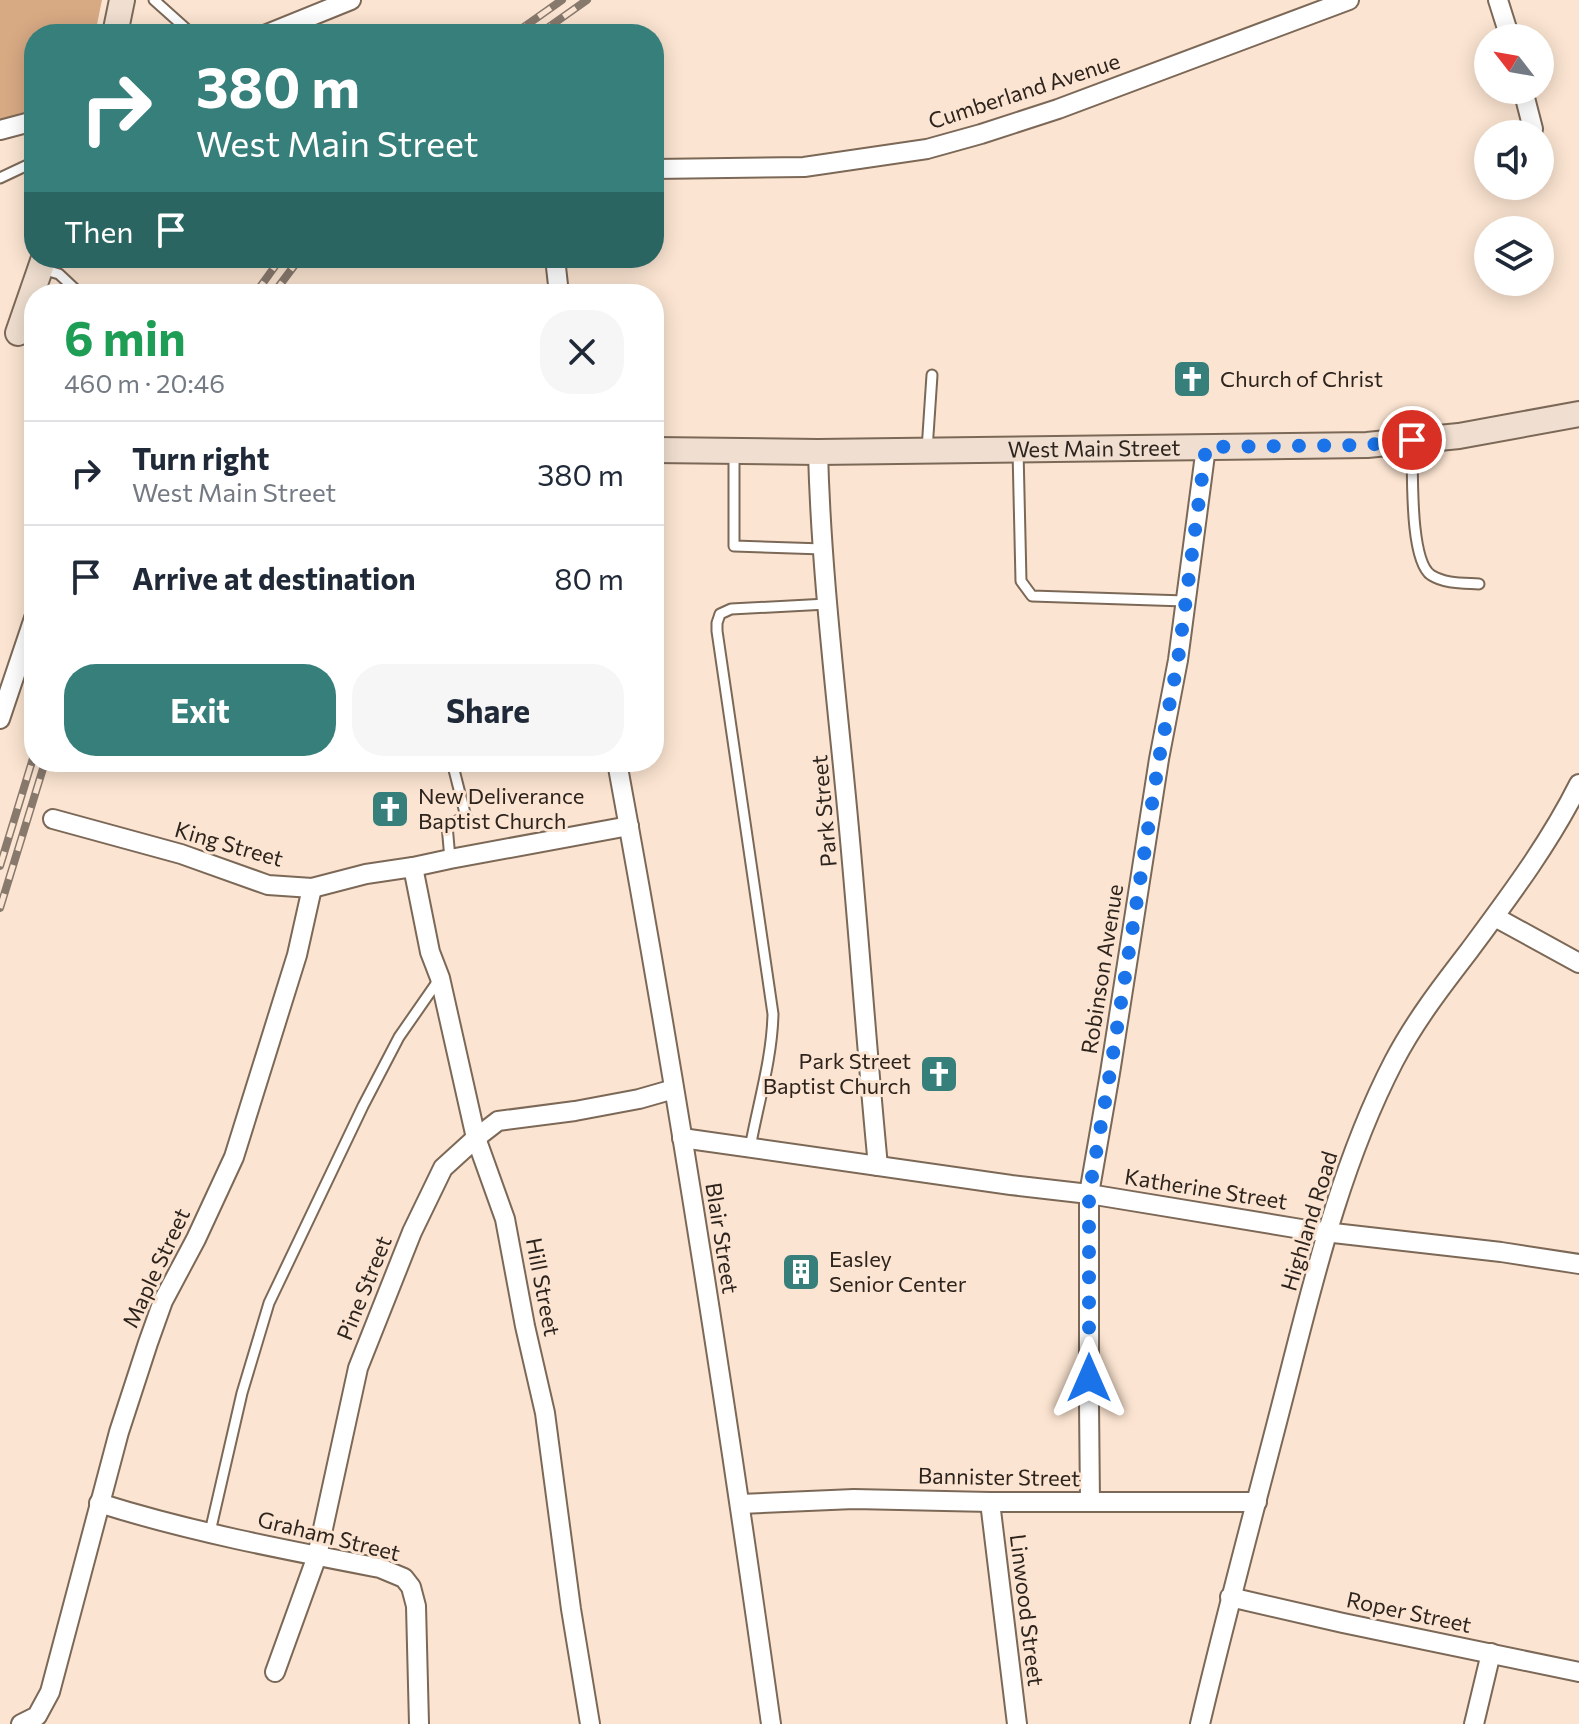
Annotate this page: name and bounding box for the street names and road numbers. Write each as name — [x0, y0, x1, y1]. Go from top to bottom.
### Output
street label: Cumberland Avenue — [925, 47, 1123, 134]
street label: West Main Street — [1007, 433, 1181, 463]
street label: Park Street — [805, 754, 842, 868]
street label: King Street — [172, 815, 286, 872]
street label: Robinson Avenue — [1075, 882, 1128, 1056]
street label: Highland Road — [1274, 1148, 1343, 1294]
street label: Katherine Street — [1123, 1162, 1289, 1215]
street label: Blair Street — [700, 1180, 745, 1295]
street label: Maple Street — [116, 1204, 195, 1332]
street label: Pine Street — [330, 1232, 397, 1344]
street label: Hill Street — [521, 1235, 566, 1338]
street label: Bannister Street — [918, 1462, 1080, 1491]
street label: Graham Street — [255, 1505, 403, 1566]
street label: Linwood Street — [1005, 1532, 1050, 1688]
street label: Roper Street — [1344, 1585, 1474, 1638]

